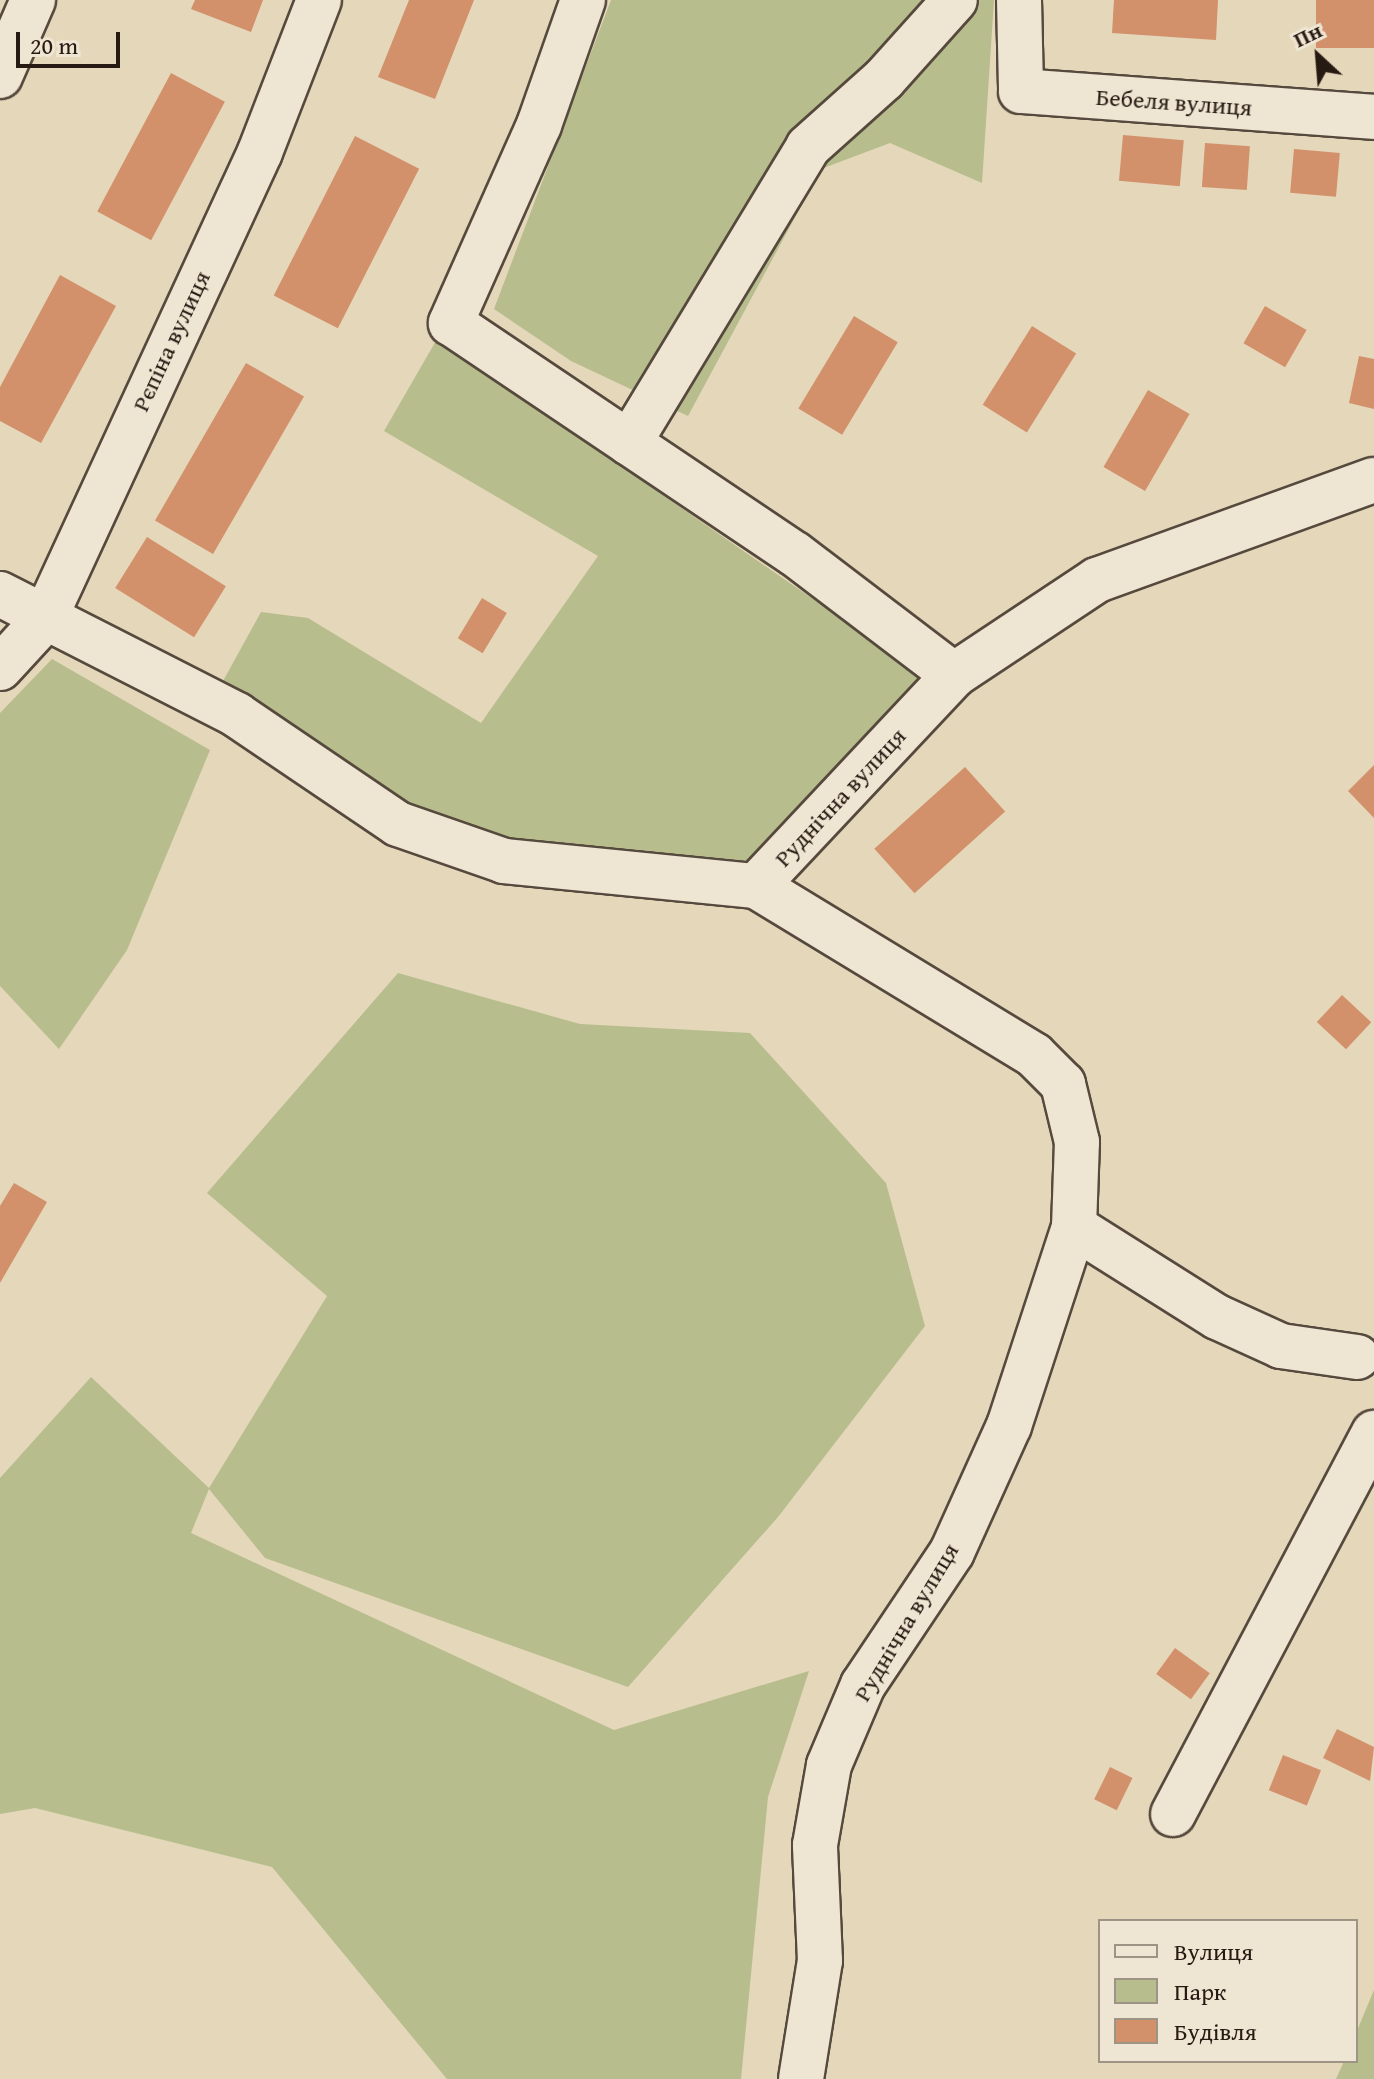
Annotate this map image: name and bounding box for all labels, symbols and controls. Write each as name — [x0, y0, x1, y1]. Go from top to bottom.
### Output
text: Пн — [1288, 14, 1327, 55]
scale bar — [20, 16, 124, 66]
north arrow — [1278, 16, 1358, 96]
text: 20 m — [30, 28, 78, 63]
street label: Бебеля вулиця — [1095, 82, 1253, 122]
street label: Рєпіна вулиця — [126, 266, 216, 416]
street label: Руднічна вулиця — [768, 722, 912, 872]
street label: Руднічна вулиця — [847, 1538, 965, 1706]
legend — [1098, 1919, 1358, 2063]
text: Вулиця — [1174, 1934, 1253, 1969]
text: Парк — [1174, 1974, 1226, 2009]
text: Будівля — [1174, 2014, 1257, 2049]

